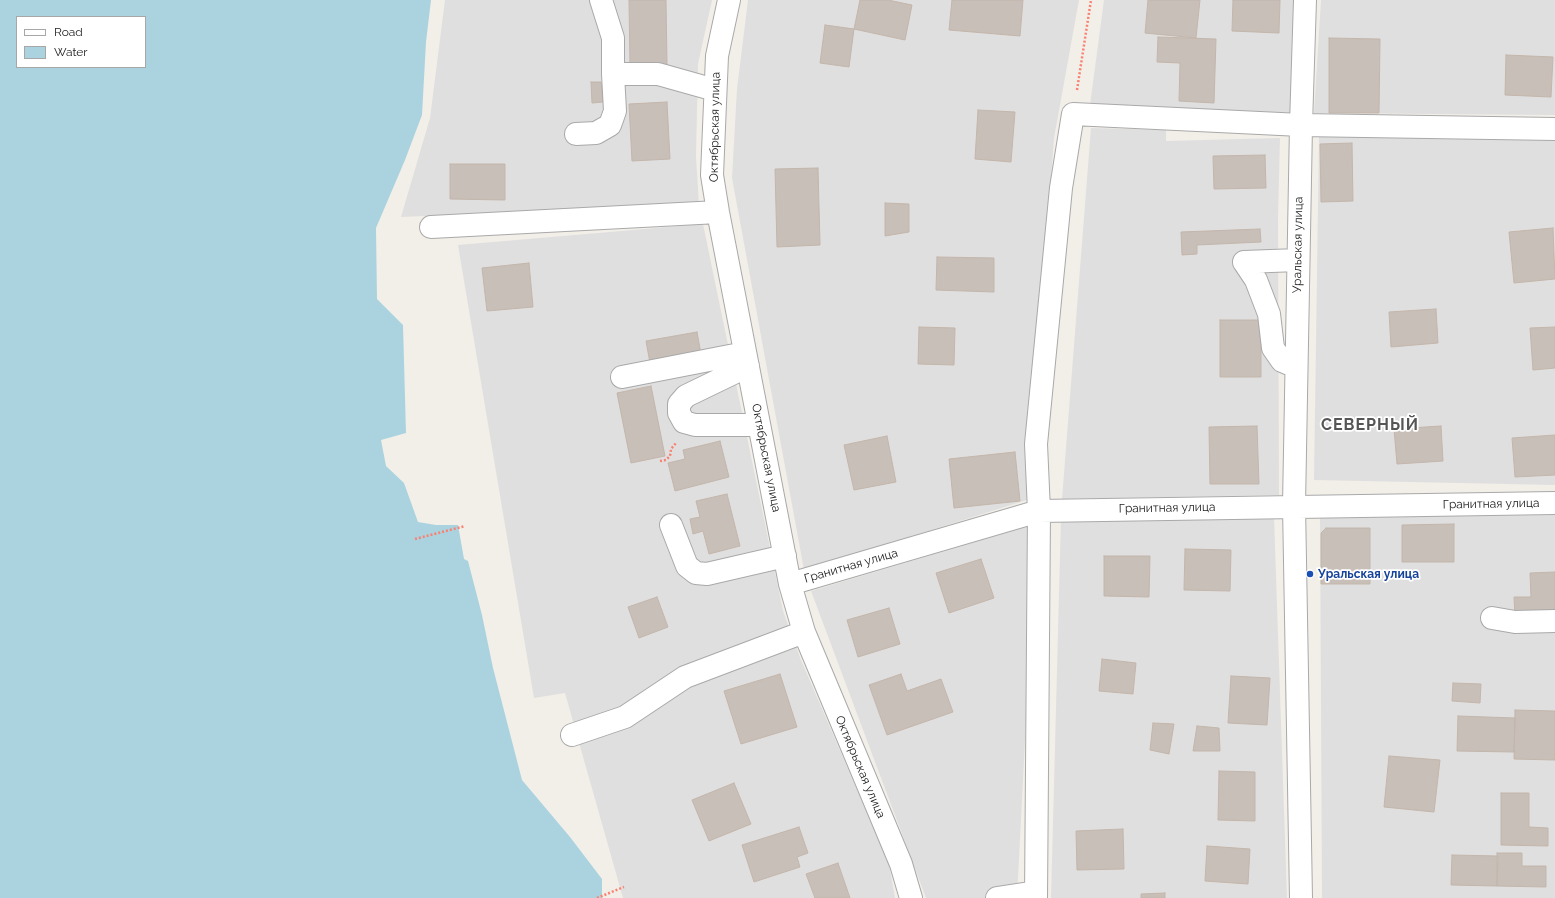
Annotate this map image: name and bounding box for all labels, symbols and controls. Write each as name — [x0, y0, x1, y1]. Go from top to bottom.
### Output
legend — [16, 16, 146, 68]
text: Road — [54, 25, 83, 39]
text: Water — [54, 45, 88, 59]
street label: Октябрьская улица — [707, 72, 723, 182]
street label: Уральская улица — [1290, 197, 1306, 293]
street label: Октябрьская улица — [748, 403, 784, 513]
district label: СЕВЕРНЫЙ — [1321, 415, 1419, 435]
street label: Гранитная улица — [1443, 496, 1539, 512]
street label: Гранитная улица — [1119, 500, 1215, 516]
street label: Гранитная улица — [803, 546, 899, 586]
place label: Уральская улица — [1318, 567, 1419, 581]
marker: Уральская улица — [1305, 569, 1315, 579]
street label: Октябрьская улица — [832, 713, 888, 821]

